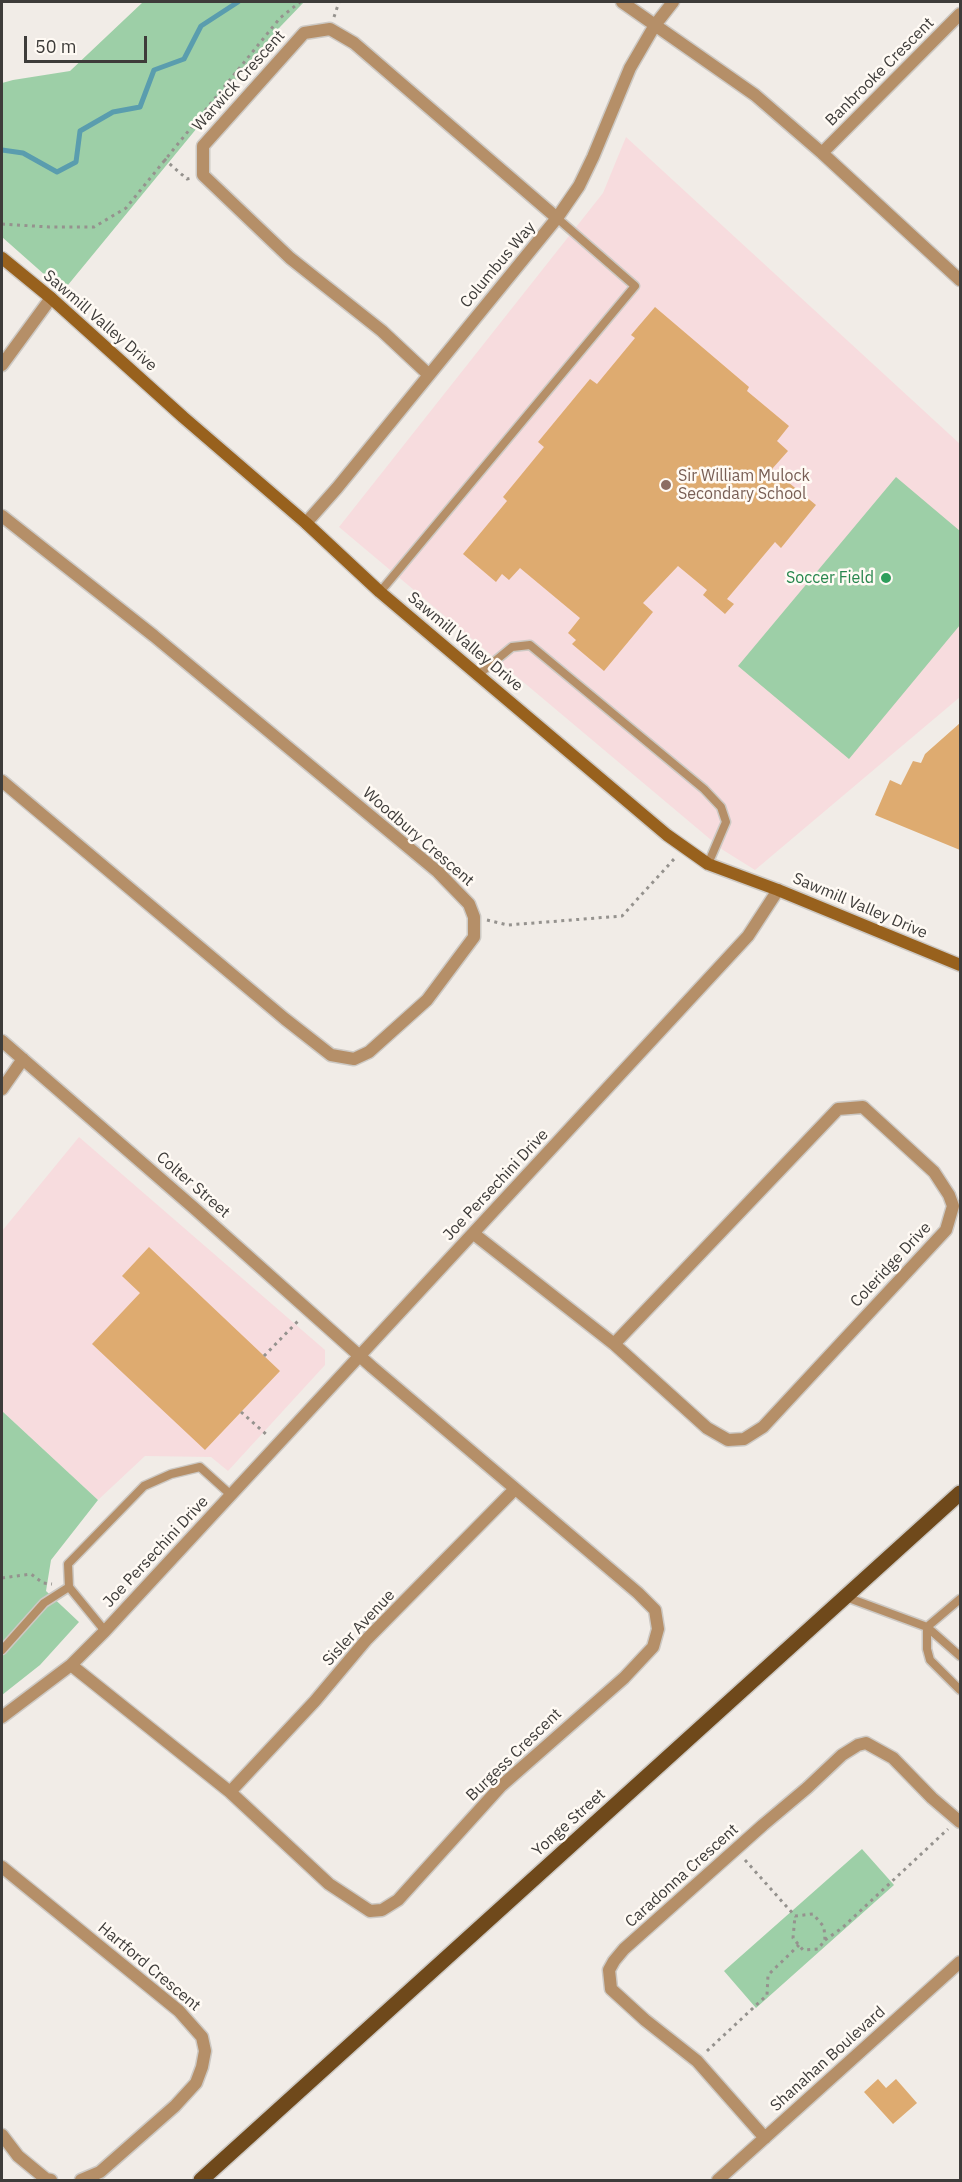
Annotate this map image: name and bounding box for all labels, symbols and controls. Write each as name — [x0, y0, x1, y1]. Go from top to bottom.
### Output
street label: Banbrooke Crescent — [822, 14, 938, 130]
scale bar — [27, 24, 150, 62]
street label: Warwick Crescent — [189, 27, 289, 135]
text: 50 m — [35, 35, 77, 58]
street label: Columbus Way — [456, 218, 540, 312]
street label: Sawmill Valley Drive — [39, 266, 161, 376]
place label: Sir William Mulock Secondary School — [678, 466, 810, 504]
marker: Sir William Mulock Secondary School — [659, 478, 673, 492]
place label: Soccer Field — [786, 568, 874, 588]
marker: Soccer Field — [879, 571, 893, 585]
street label: Sawmill Valley Drive — [403, 588, 527, 696]
street label: Woodbury Crescent — [358, 783, 478, 891]
street label: Sawmill Valley Drive — [790, 869, 930, 943]
street label: Joe Persechini Drive — [439, 1125, 553, 1245]
street label: Colter Street — [152, 1148, 234, 1222]
street label: Coleridge Drive — [847, 1219, 935, 1311]
street label: Joe Persechini Drive — [99, 1492, 213, 1612]
street label: Sisler Avenue — [319, 1586, 399, 1670]
street label: Burgess Crescent — [462, 1705, 566, 1805]
street label: Yonge Street — [529, 1785, 609, 1861]
street label: Caradonna Crescent — [622, 1820, 742, 1932]
street label: Hartford Crescent — [94, 1919, 204, 2015]
street label: Shanahan Boulevard — [767, 2002, 889, 2116]

